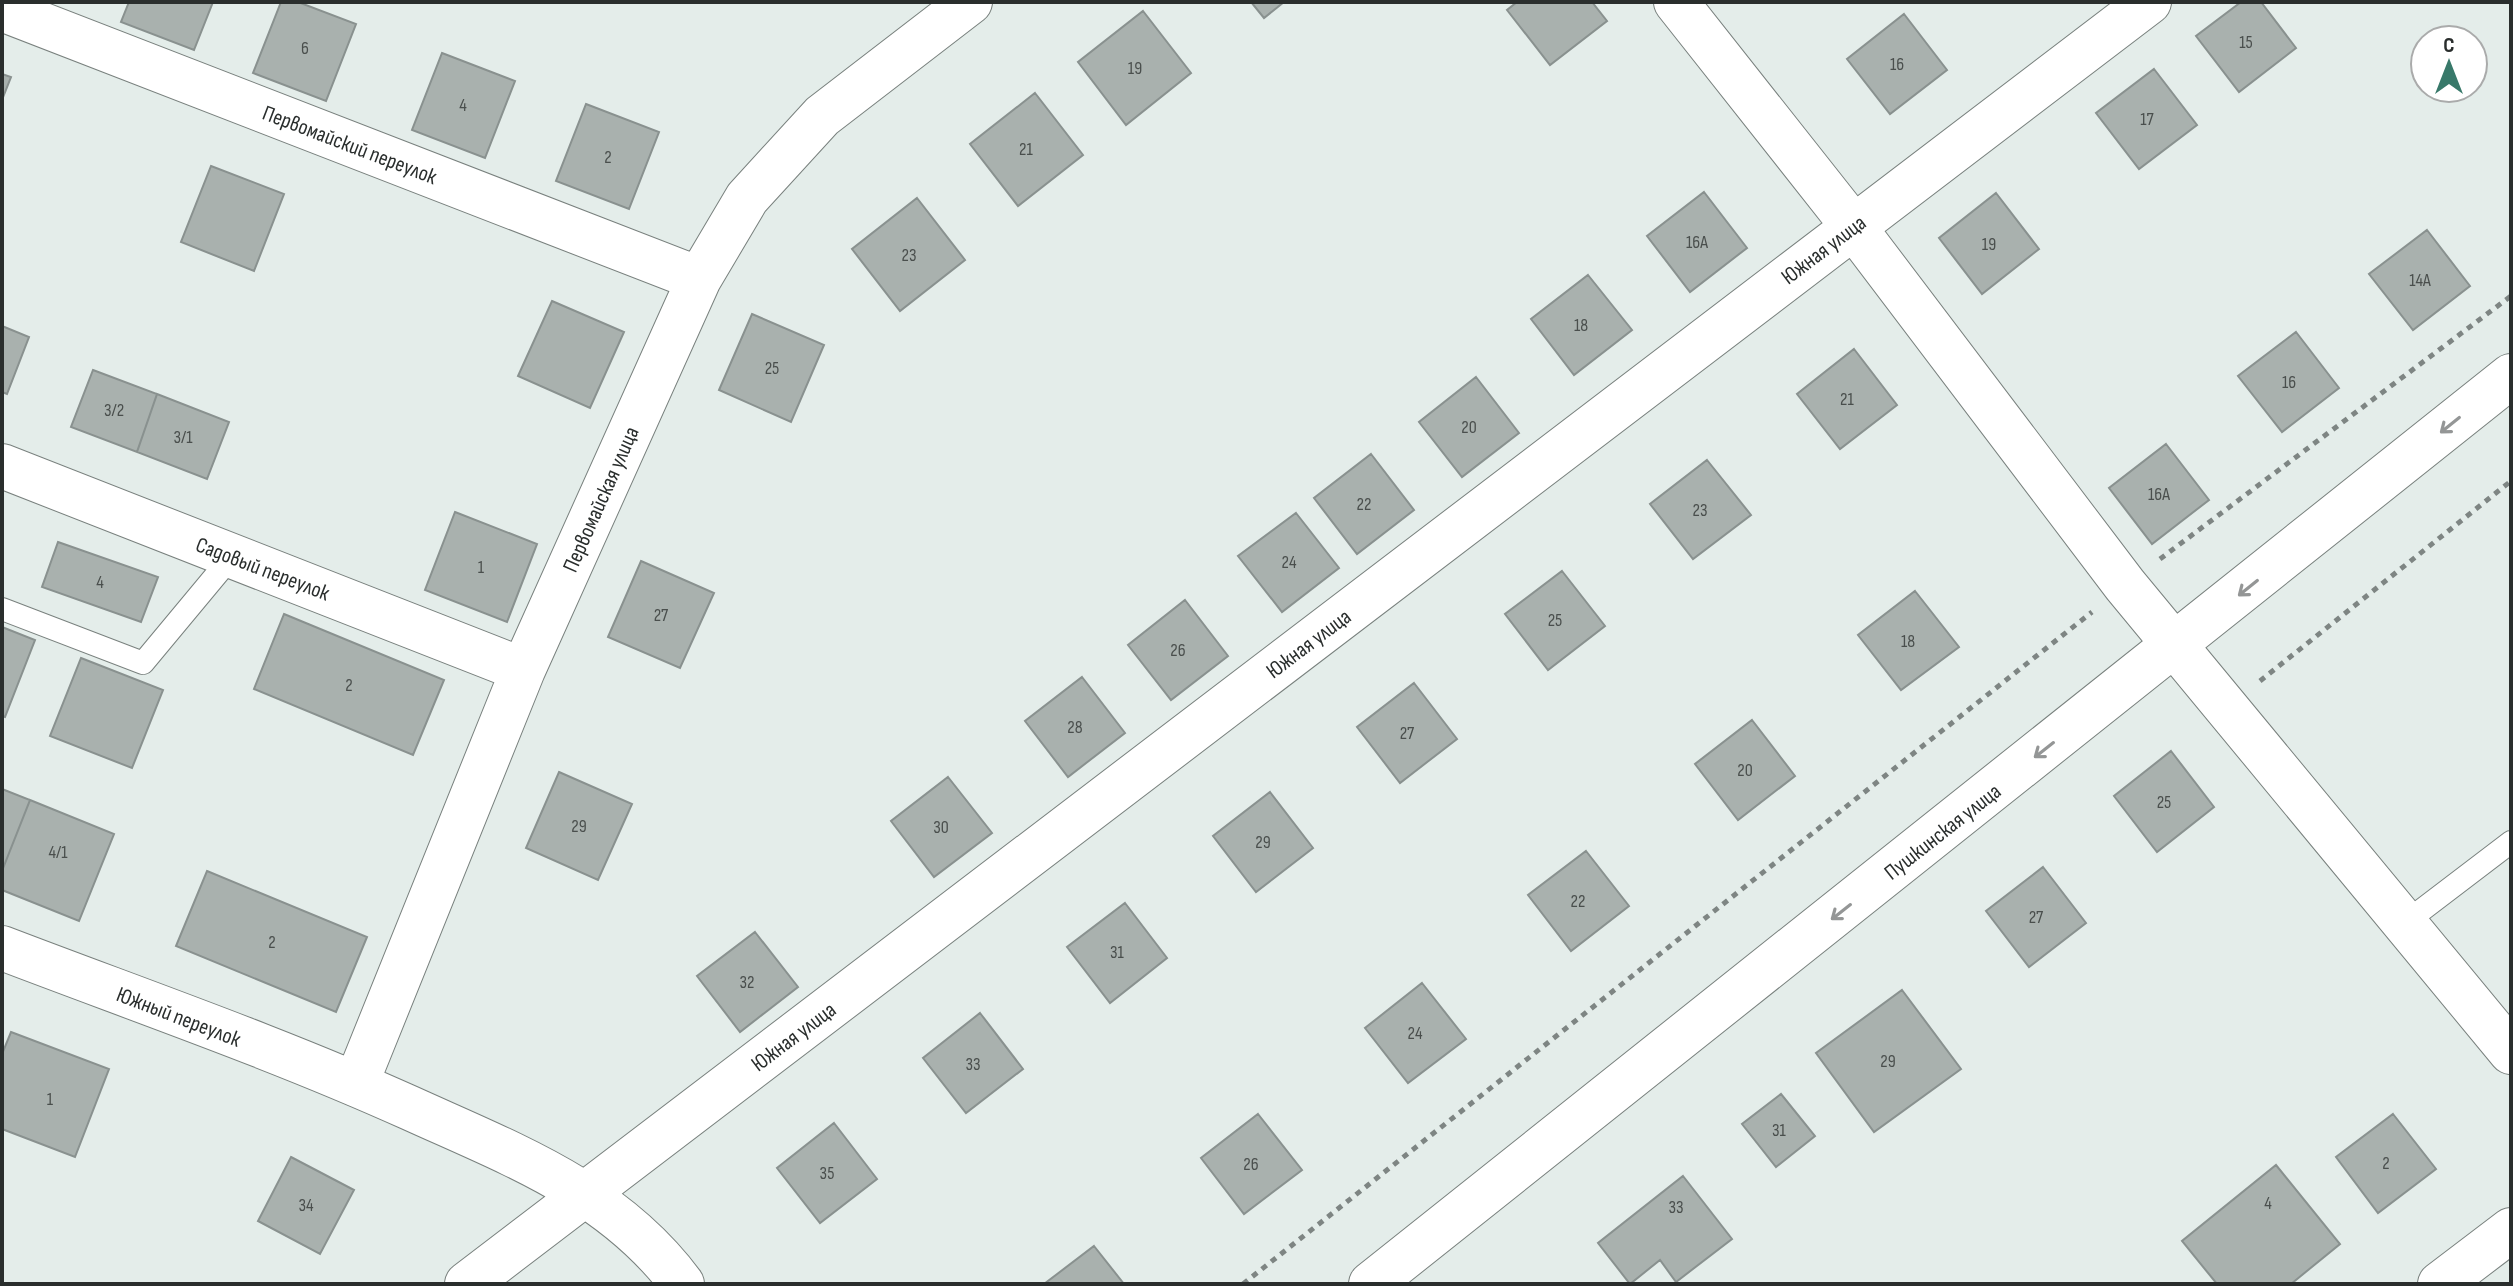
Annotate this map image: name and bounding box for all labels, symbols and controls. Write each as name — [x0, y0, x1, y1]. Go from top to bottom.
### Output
north arrow — [2409, 24, 2489, 104]
house number: 15 — [2239, 32, 2253, 53]
text: С — [2443, 32, 2455, 59]
house number: 6 — [301, 38, 309, 59]
house number: 16 — [1890, 54, 1904, 75]
house number: 19 — [1128, 58, 1142, 79]
house number: 4 — [459, 95, 467, 116]
street label: Первомайский переулок — [258, 100, 441, 191]
house number: 17 — [2140, 109, 2155, 130]
house number: 21 — [1019, 139, 1034, 160]
house number: 2 — [604, 147, 612, 168]
street label: Южная улица — [1776, 210, 1872, 291]
house number: 16А — [1686, 232, 1708, 253]
house number: 19 — [1982, 234, 1996, 255]
house number: 23 — [902, 245, 917, 266]
house number: 14А — [2409, 270, 2431, 291]
house number: 18 — [1574, 315, 1588, 336]
house number: 25 — [765, 358, 779, 379]
house number: 16 — [2282, 372, 2296, 393]
house number: 21 — [1840, 389, 1855, 410]
house number: 3/2 — [104, 400, 124, 421]
one-way arrow — [2440, 416, 2461, 434]
house number: 20 — [1461, 417, 1477, 438]
street label: Первомайская улица — [557, 423, 645, 577]
house number: 3/1 — [173, 427, 193, 448]
house number: 16А — [2148, 484, 2170, 505]
house number: 22 — [1357, 494, 1371, 515]
house number: 23 — [1693, 500, 1708, 521]
street label: Садовый переулок — [192, 532, 334, 608]
house number: 24 — [1282, 552, 1297, 573]
house number: 1 — [478, 557, 485, 578]
house number: 4 — [96, 572, 104, 593]
one-way arrow — [2238, 579, 2259, 597]
street label: Южная улица — [1261, 604, 1357, 685]
house number: 27 — [654, 605, 669, 626]
house number: 25 — [1548, 610, 1562, 631]
house number: 18 — [1901, 631, 1915, 652]
house number: 26 — [1170, 640, 1186, 661]
house number: 2 — [345, 675, 353, 696]
house number: 28 — [1067, 717, 1083, 738]
house number: 27 — [1400, 723, 1415, 744]
one-way arrow — [2034, 741, 2055, 759]
house number: 20 — [1737, 760, 1753, 781]
street label: Пушкинская улица — [1879, 778, 2007, 886]
house number: 25 — [2157, 792, 2171, 813]
house number: 29 — [571, 816, 587, 837]
house number: 30 — [933, 817, 949, 838]
house number: 29 — [1255, 832, 1271, 853]
house number: 4/1 — [48, 842, 68, 863]
house number: 22 — [1571, 891, 1585, 912]
one-way arrow — [1831, 903, 1852, 920]
house number: 27 — [2029, 907, 2044, 928]
house number: 2 — [268, 932, 276, 953]
house number: 31 — [1110, 942, 1125, 963]
house number: 32 — [740, 972, 754, 993]
street label: Южный переулок — [113, 981, 245, 1054]
street label: Южная улица — [746, 997, 842, 1078]
house number: 24 — [1408, 1023, 1423, 1044]
house number: 29 — [1880, 1051, 1896, 1072]
house number: 33 — [965, 1054, 981, 1075]
house number: 1 — [47, 1089, 54, 1110]
house number: 31 — [1772, 1120, 1787, 1141]
house number: 2 — [2382, 1153, 2390, 1174]
house number: 26 — [1243, 1154, 1259, 1175]
house number: 35 — [820, 1163, 834, 1184]
house number: 4 — [2264, 1193, 2272, 1214]
house number: 34 — [298, 1195, 314, 1216]
house number: 33 — [1668, 1197, 1684, 1218]

